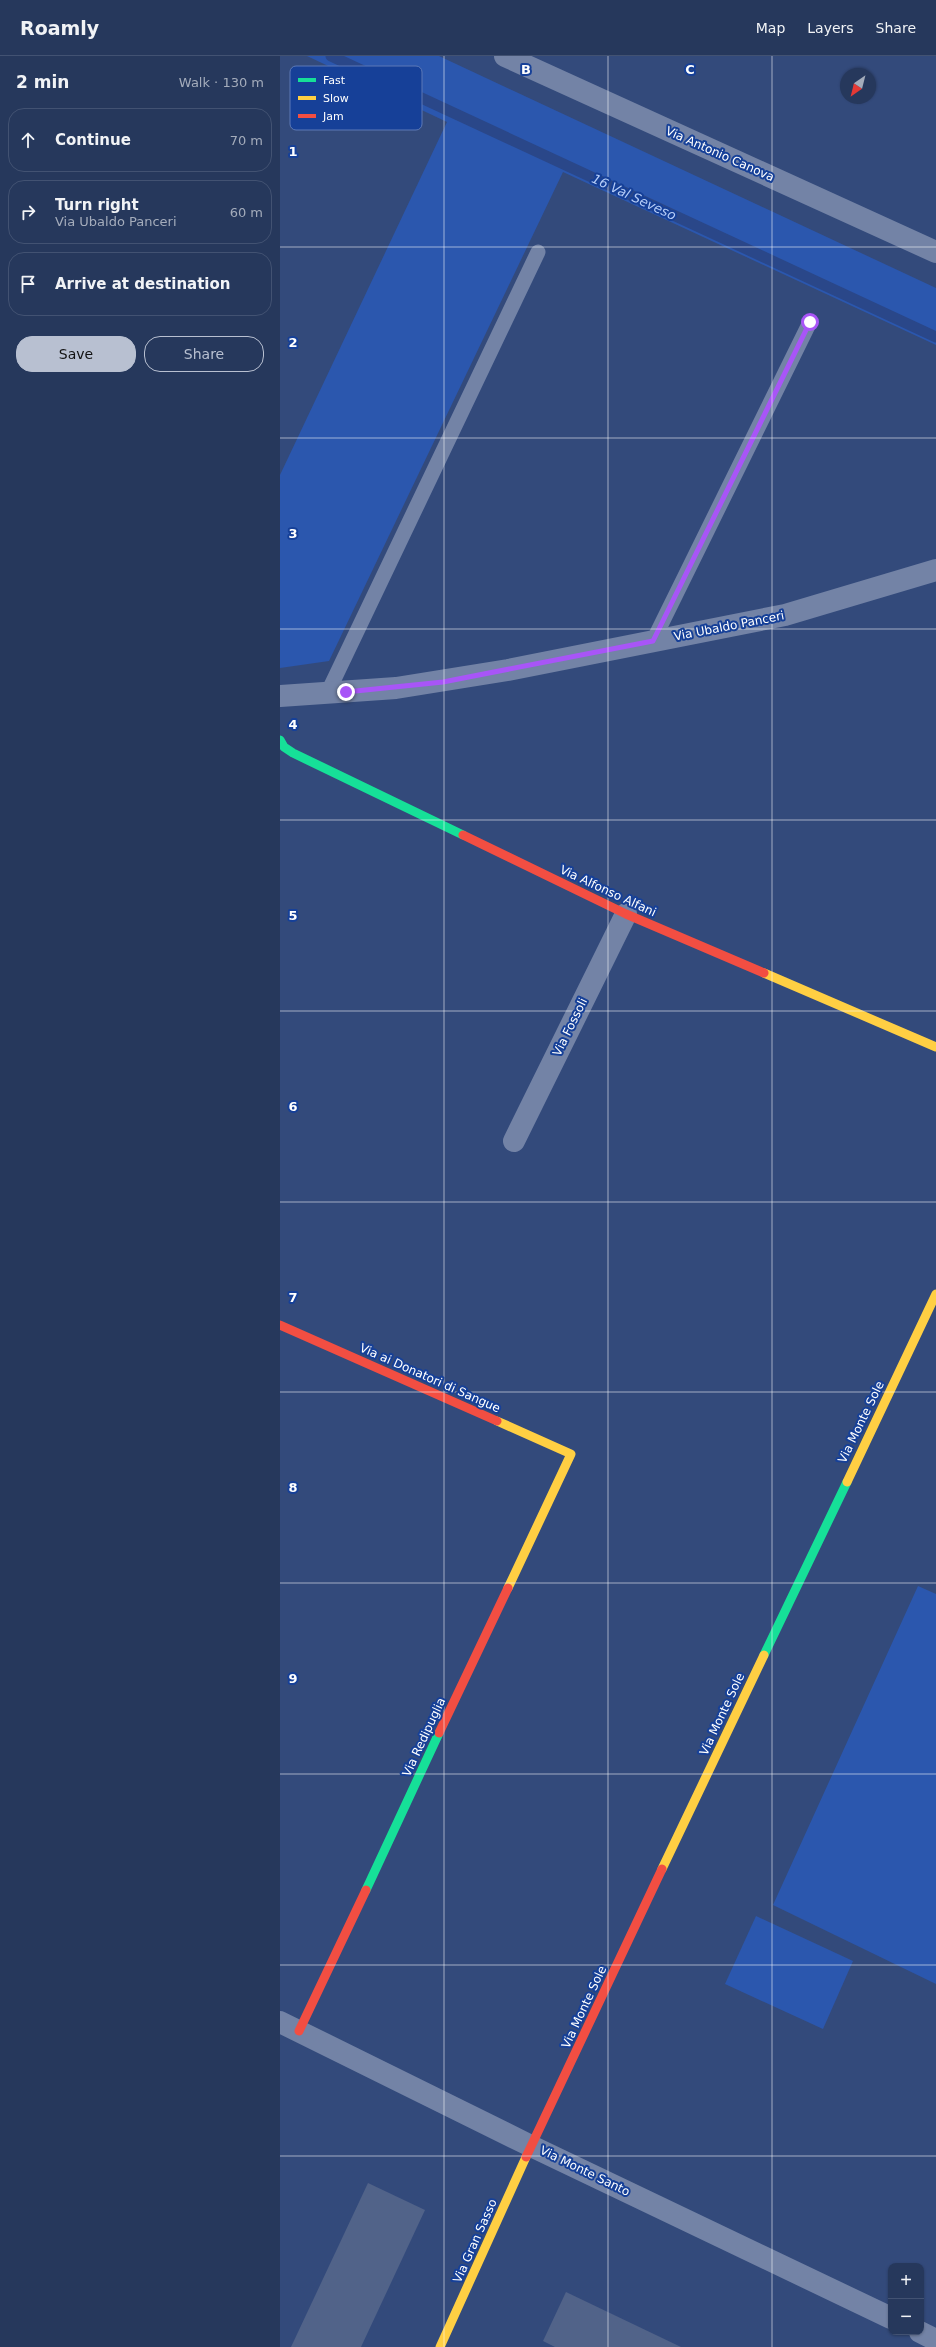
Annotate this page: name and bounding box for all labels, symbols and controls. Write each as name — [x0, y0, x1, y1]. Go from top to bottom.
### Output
text: Roamly — [20, 17, 99, 39]
text: Map — [756, 20, 785, 36]
text: Layers — [807, 20, 854, 36]
text: Share — [876, 20, 916, 36]
text: B — [521, 62, 531, 77]
text: C — [685, 62, 695, 77]
legend — [290, 66, 422, 130]
north arrow — [840, 68, 876, 104]
text: 2 min — [16, 72, 69, 92]
text: Fast — [323, 74, 346, 87]
text: Walk · 130 m — [179, 75, 264, 90]
text: Slow — [323, 92, 349, 105]
text: Jam — [322, 110, 344, 123]
street label: Via Antonio Canova — [663, 124, 777, 184]
icon: ahead — [17, 129, 39, 151]
text: Continue — [55, 131, 131, 149]
text: 70 m — [230, 133, 263, 148]
text: 1 — [288, 144, 298, 159]
water label: 16 Val Seveso — [590, 171, 678, 223]
text: Turn right — [55, 196, 139, 214]
icon: right — [17, 201, 39, 223]
text: 60 m — [230, 205, 263, 220]
text: Via Ubaldo Panceri — [55, 214, 177, 229]
icon: arrive — [17, 273, 39, 295]
text: Arrive at destination — [55, 275, 230, 293]
route start — [801, 313, 819, 331]
text: 2 — [288, 335, 298, 350]
button: Save — [16, 336, 136, 372]
button: Share — [144, 336, 264, 372]
text: 3 — [288, 526, 298, 541]
street label: Via Ubaldo Panceri — [673, 608, 785, 644]
route end — [337, 683, 355, 701]
text: 4 — [288, 717, 298, 732]
street label: Via Alfonso Alfani — [558, 863, 658, 919]
text: 5 — [288, 908, 298, 923]
street label: Via Fossoli — [550, 996, 590, 1058]
text: 6 — [288, 1099, 298, 1114]
text: 7 — [288, 1290, 298, 1305]
street label: Via ai Donatori di Sangue — [357, 1341, 503, 1415]
street label: Via Monte Sole — [835, 1379, 887, 1465]
text: 8 — [288, 1480, 298, 1495]
text: 9 — [288, 1671, 298, 1686]
street label: Via Monte Sole — [697, 1671, 747, 1757]
street label: Via Redipuglia — [400, 1695, 448, 1779]
street label: Via Monte Sole — [559, 1964, 609, 2050]
street label: Via Monte Santo — [538, 2143, 632, 2199]
street label: Via Gran Sasso — [450, 2197, 500, 2285]
map controls — [888, 2263, 924, 2335]
button: + — [888, 2263, 924, 2299]
button: − — [888, 2299, 924, 2335]

